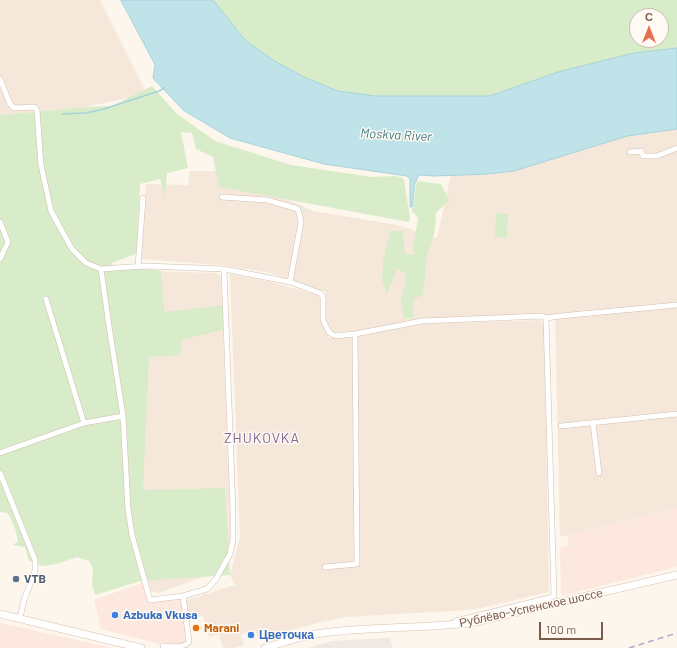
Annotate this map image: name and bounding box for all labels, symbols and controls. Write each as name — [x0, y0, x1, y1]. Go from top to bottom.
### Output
north arrow — [629, 8, 669, 48]
text: С — [645, 10, 653, 23]
water label: Moskva River — [360, 125, 432, 145]
district label: ZHUKOVKA — [224, 430, 300, 446]
place label: VTB — [24, 572, 46, 586]
marker: VTB — [11, 574, 21, 584]
street label: Рублёво-Успенское шоссе — [458, 586, 604, 630]
place label: Azbuka Vkusa — [123, 608, 198, 622]
marker: Azbuka Vkusa — [110, 610, 120, 620]
scale bar — [541, 614, 605, 640]
place label: Marani — [204, 621, 239, 635]
text: 100 m — [546, 622, 576, 636]
marker: Marani — [191, 623, 201, 633]
place label: Цветочка — [259, 628, 314, 642]
marker: Цветочка — [246, 630, 256, 640]

